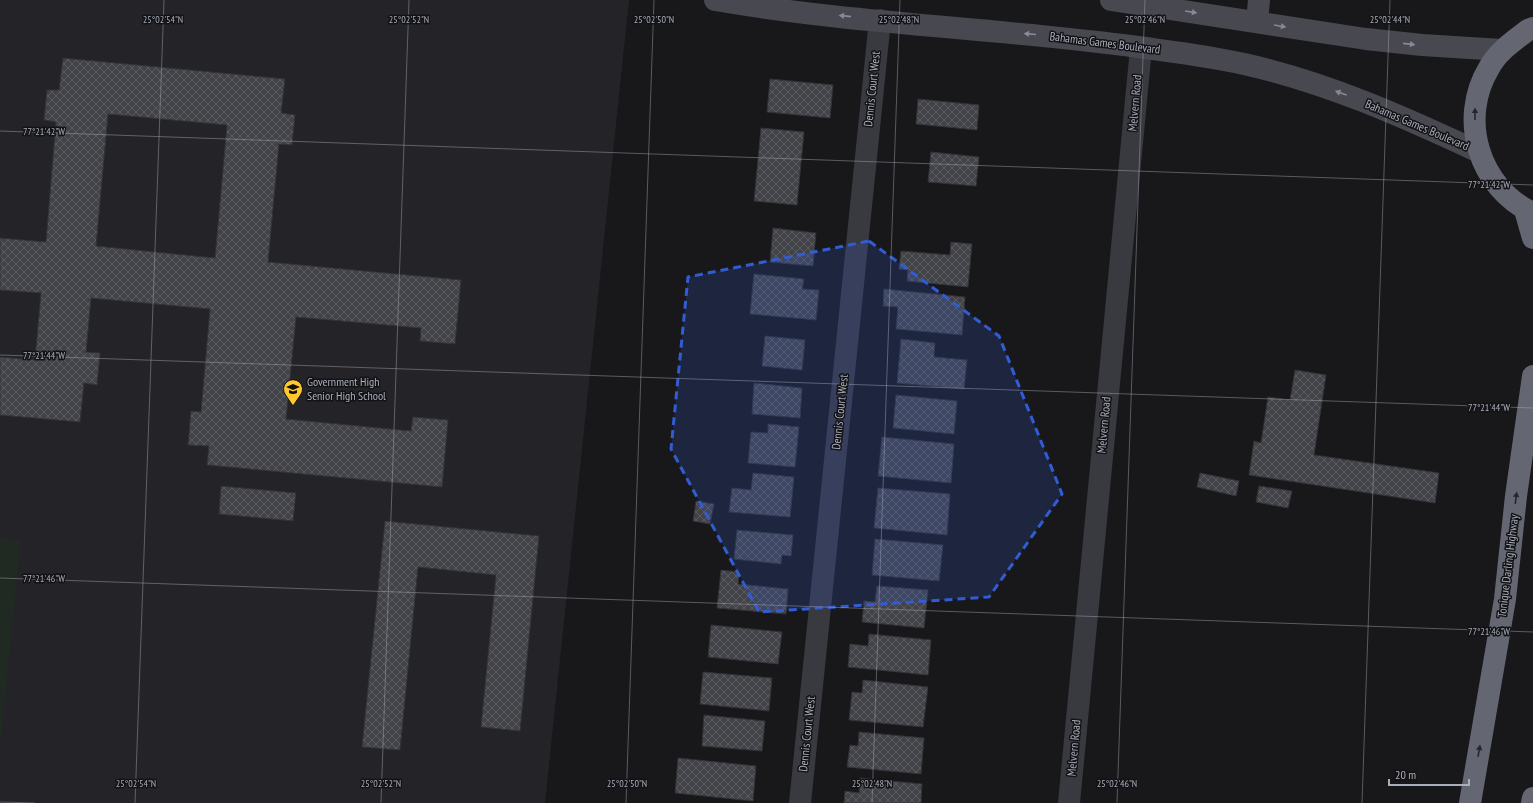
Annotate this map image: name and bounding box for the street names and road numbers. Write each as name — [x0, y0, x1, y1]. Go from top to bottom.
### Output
street label: Bahamas Games Boulevard — [1049, 28, 1161, 57]
street label: Dennis Court West — [860, 50, 883, 127]
street label: Melvern Road — [1125, 74, 1144, 132]
street label: Bahamas Games Boulevard — [1363, 96, 1471, 153]
street label: Dennis Court West — [828, 373, 851, 450]
street label: Melvern Road — [1094, 396, 1113, 454]
street label: Tonique Darling Highway — [1494, 513, 1521, 618]
street label: Dennis Court West — [795, 695, 818, 772]
street label: Melvern Road — [1064, 719, 1083, 777]

